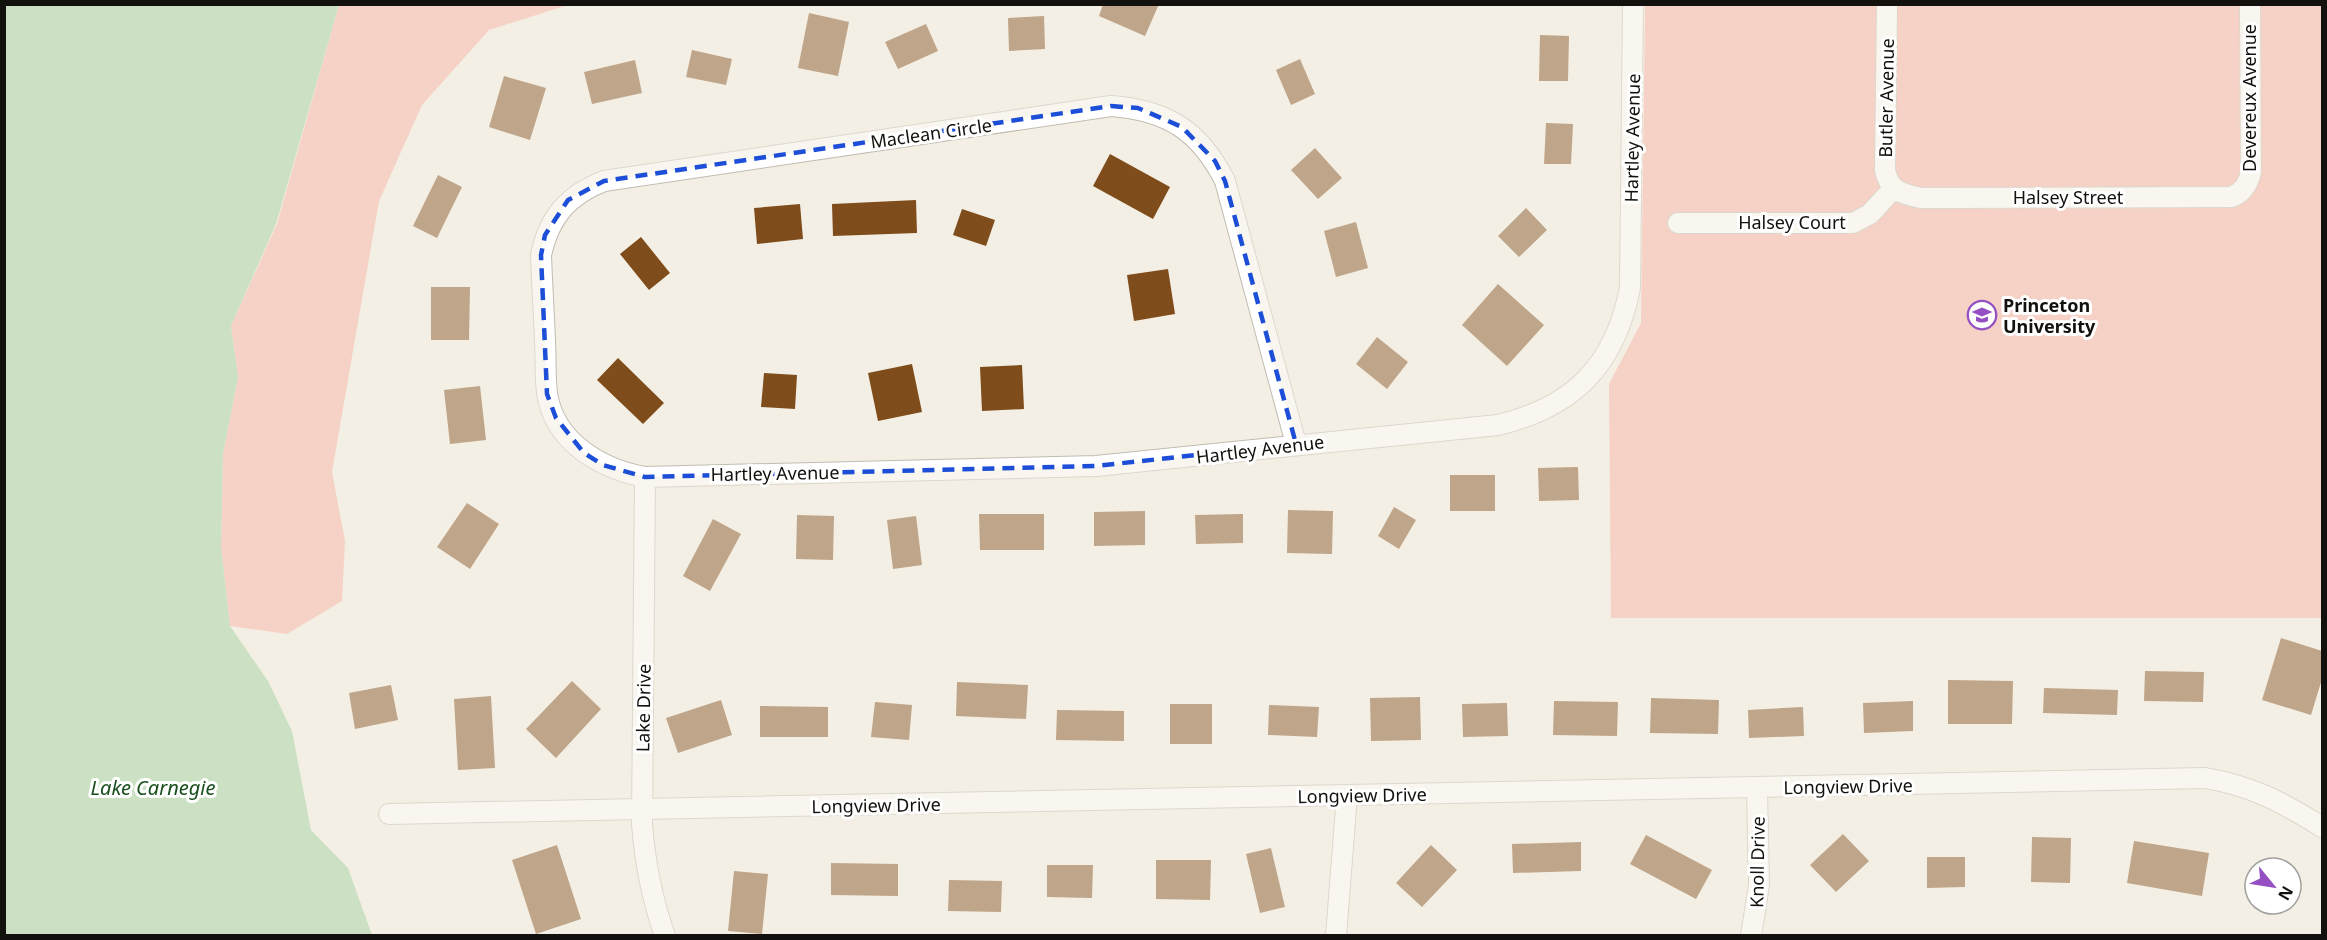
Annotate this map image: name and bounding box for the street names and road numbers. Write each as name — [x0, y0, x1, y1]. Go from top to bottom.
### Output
street label: Devereux Avenue — [2237, 24, 2261, 172]
street label: Butler Avenue — [1873, 38, 1899, 158]
street label: Hartley Avenue — [1619, 73, 1645, 203]
street label: Maclean Circle — [869, 113, 993, 153]
street label: Halsey Street — [2013, 185, 2124, 209]
street label: Halsey Court — [1738, 210, 1846, 234]
street label: Hartley Avenue — [1195, 429, 1325, 469]
street label: Hartley Avenue — [710, 460, 840, 486]
street label: Lake Drive — [630, 664, 656, 752]
street label: Longview Drive — [1783, 773, 1913, 799]
street label: Longview Drive — [1297, 782, 1427, 808]
street label: Longview Drive — [811, 792, 941, 818]
street label: Knoll Drive — [1744, 816, 1770, 908]

